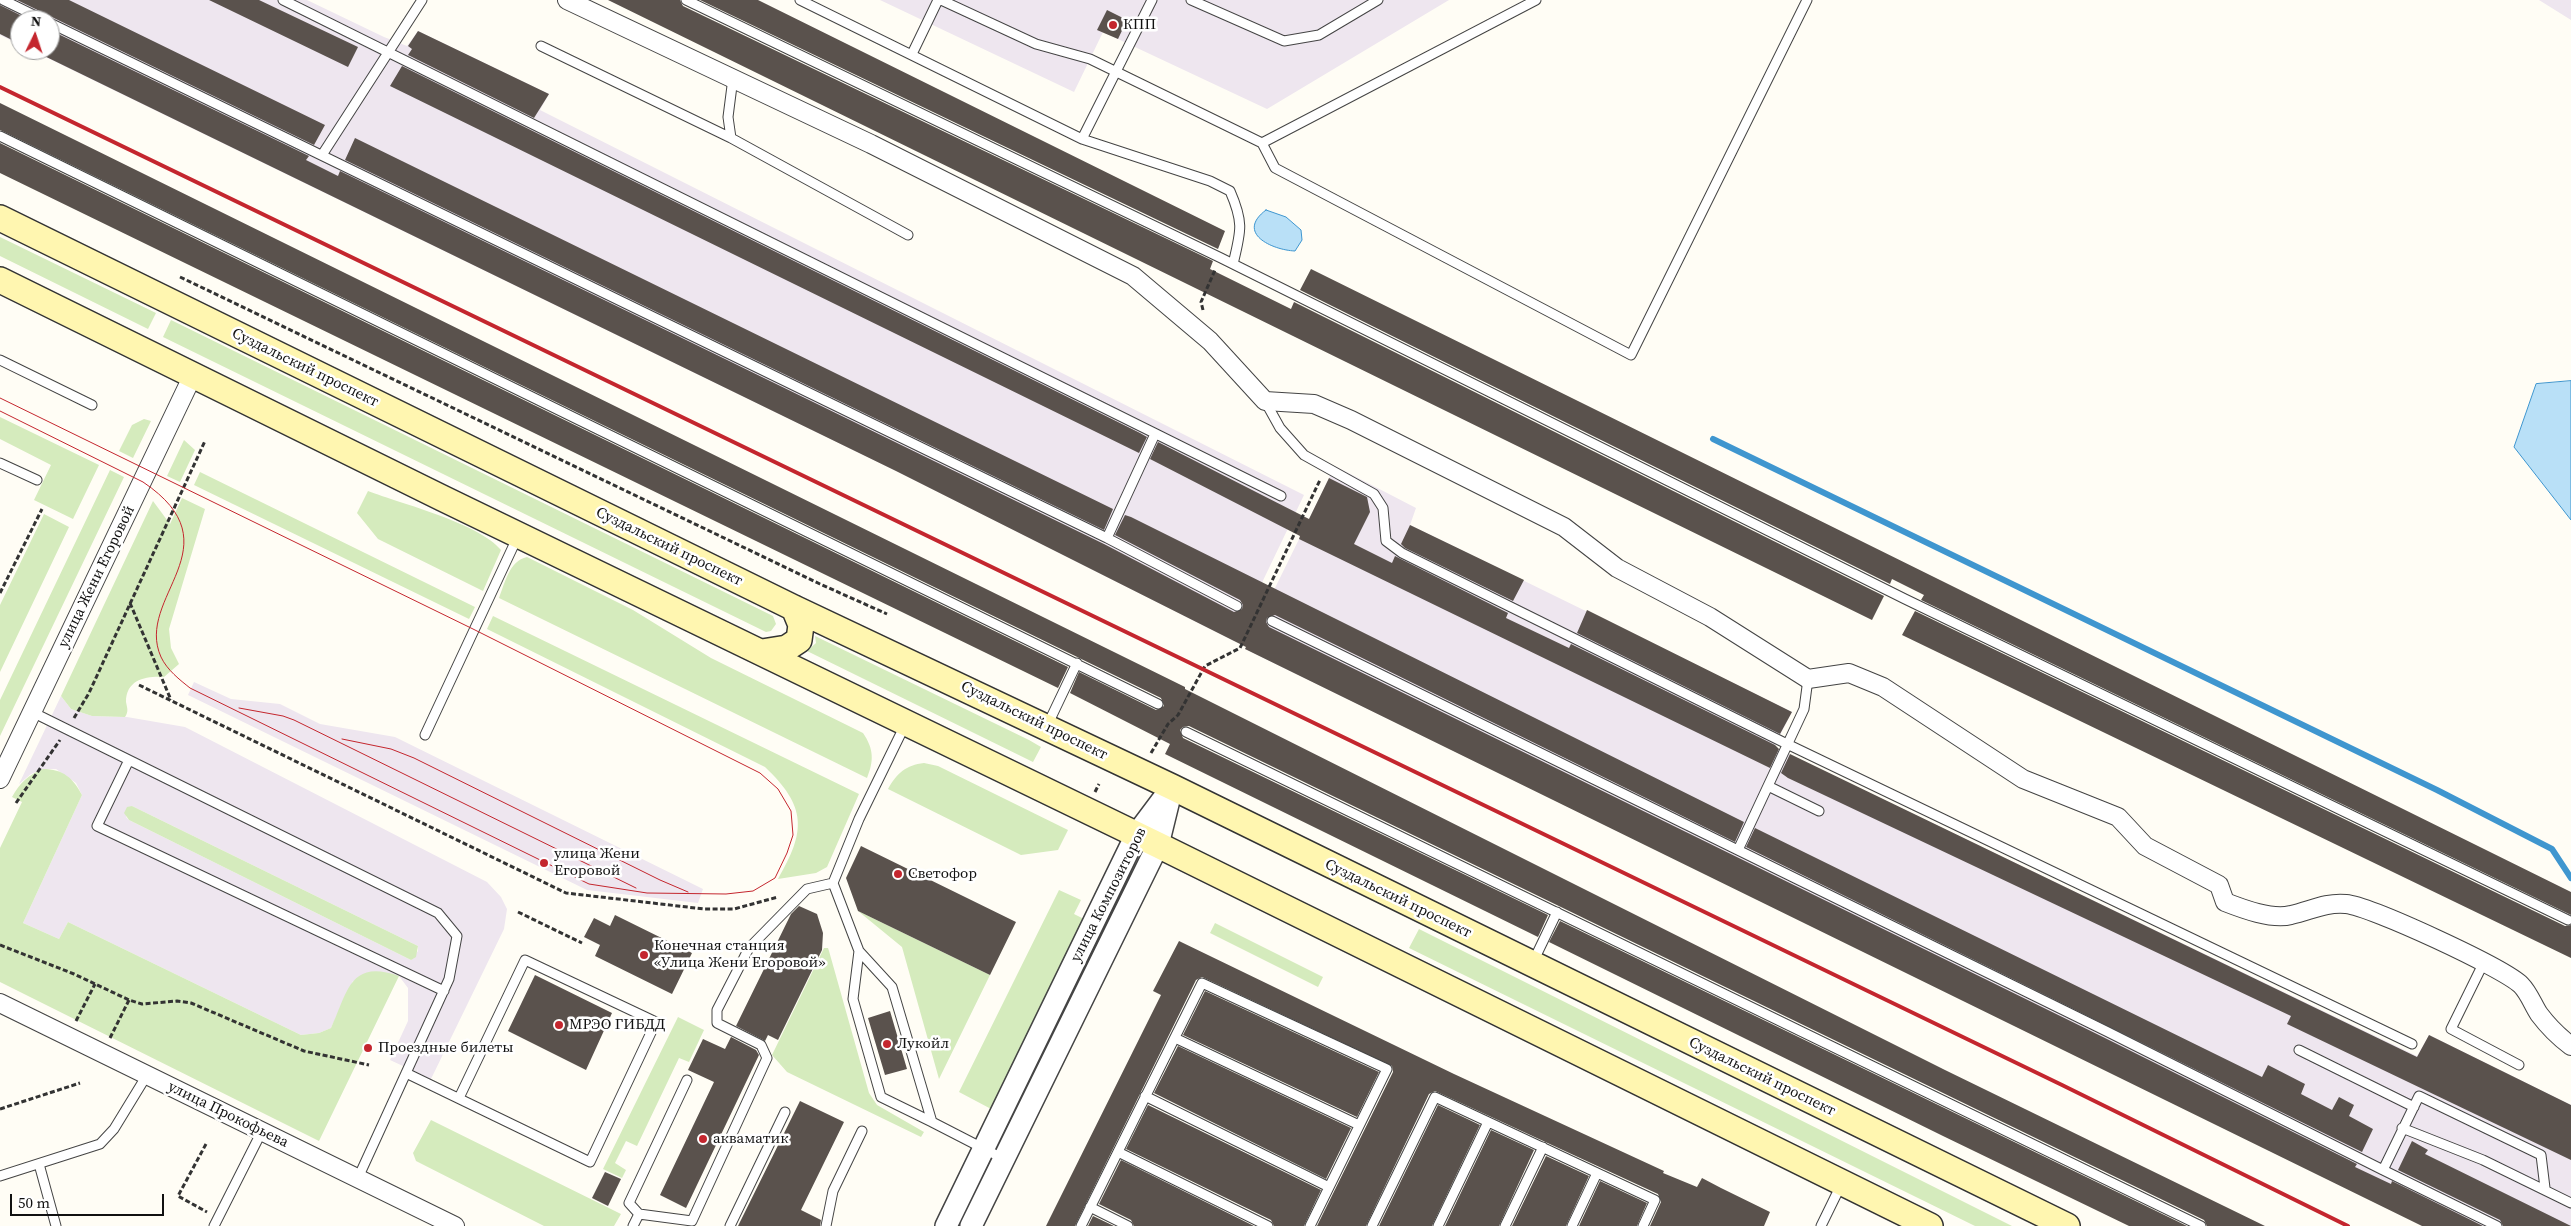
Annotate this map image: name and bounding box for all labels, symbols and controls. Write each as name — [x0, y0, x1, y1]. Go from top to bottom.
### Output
north arrow — [10, 10, 60, 60]
text: N — [30, 11, 42, 31]
place label: КПП — [1123, 16, 1156, 34]
marker: КПП — [1107, 19, 1119, 31]
street label: Суздальский проспект — [229, 325, 381, 411]
street label: улица Жени Егоровой — [55, 503, 139, 651]
street label: Суздальский проспект — [593, 504, 745, 590]
street label: Суздальский проспект — [958, 678, 1110, 764]
street label: улица Композиторов — [1067, 825, 1151, 965]
place label: улица Жени Егоровой — [554, 845, 640, 880]
street label: Суздальский проспект — [1322, 856, 1474, 942]
marker: улица Жени Егоровой — [538, 857, 550, 869]
place label: Светофор — [908, 865, 977, 883]
marker: Светофор — [892, 868, 904, 880]
place label: Конечная станция «Улица Жени Егоровой» — [654, 937, 826, 972]
marker: Конечная станция «Улица Жени Егоровой» — [638, 949, 650, 961]
place label: МРЭО ГИБДД — [569, 1016, 665, 1034]
marker: МРЭО ГИБДД — [553, 1019, 565, 1031]
street label: Суздальский проспект — [1686, 1034, 1838, 1120]
place label: Лукойл — [897, 1035, 949, 1053]
marker: Лукойл — [881, 1038, 893, 1050]
place label: Проездные билеты — [378, 1039, 513, 1057]
marker: Проездные билеты — [362, 1042, 374, 1054]
street label: улица Прокофьева — [165, 1078, 291, 1152]
place label: акваматик — [713, 1130, 789, 1148]
marker: акваматик — [697, 1133, 709, 1145]
scale bar — [12, 1184, 166, 1216]
text: 50 m — [18, 1192, 50, 1213]

